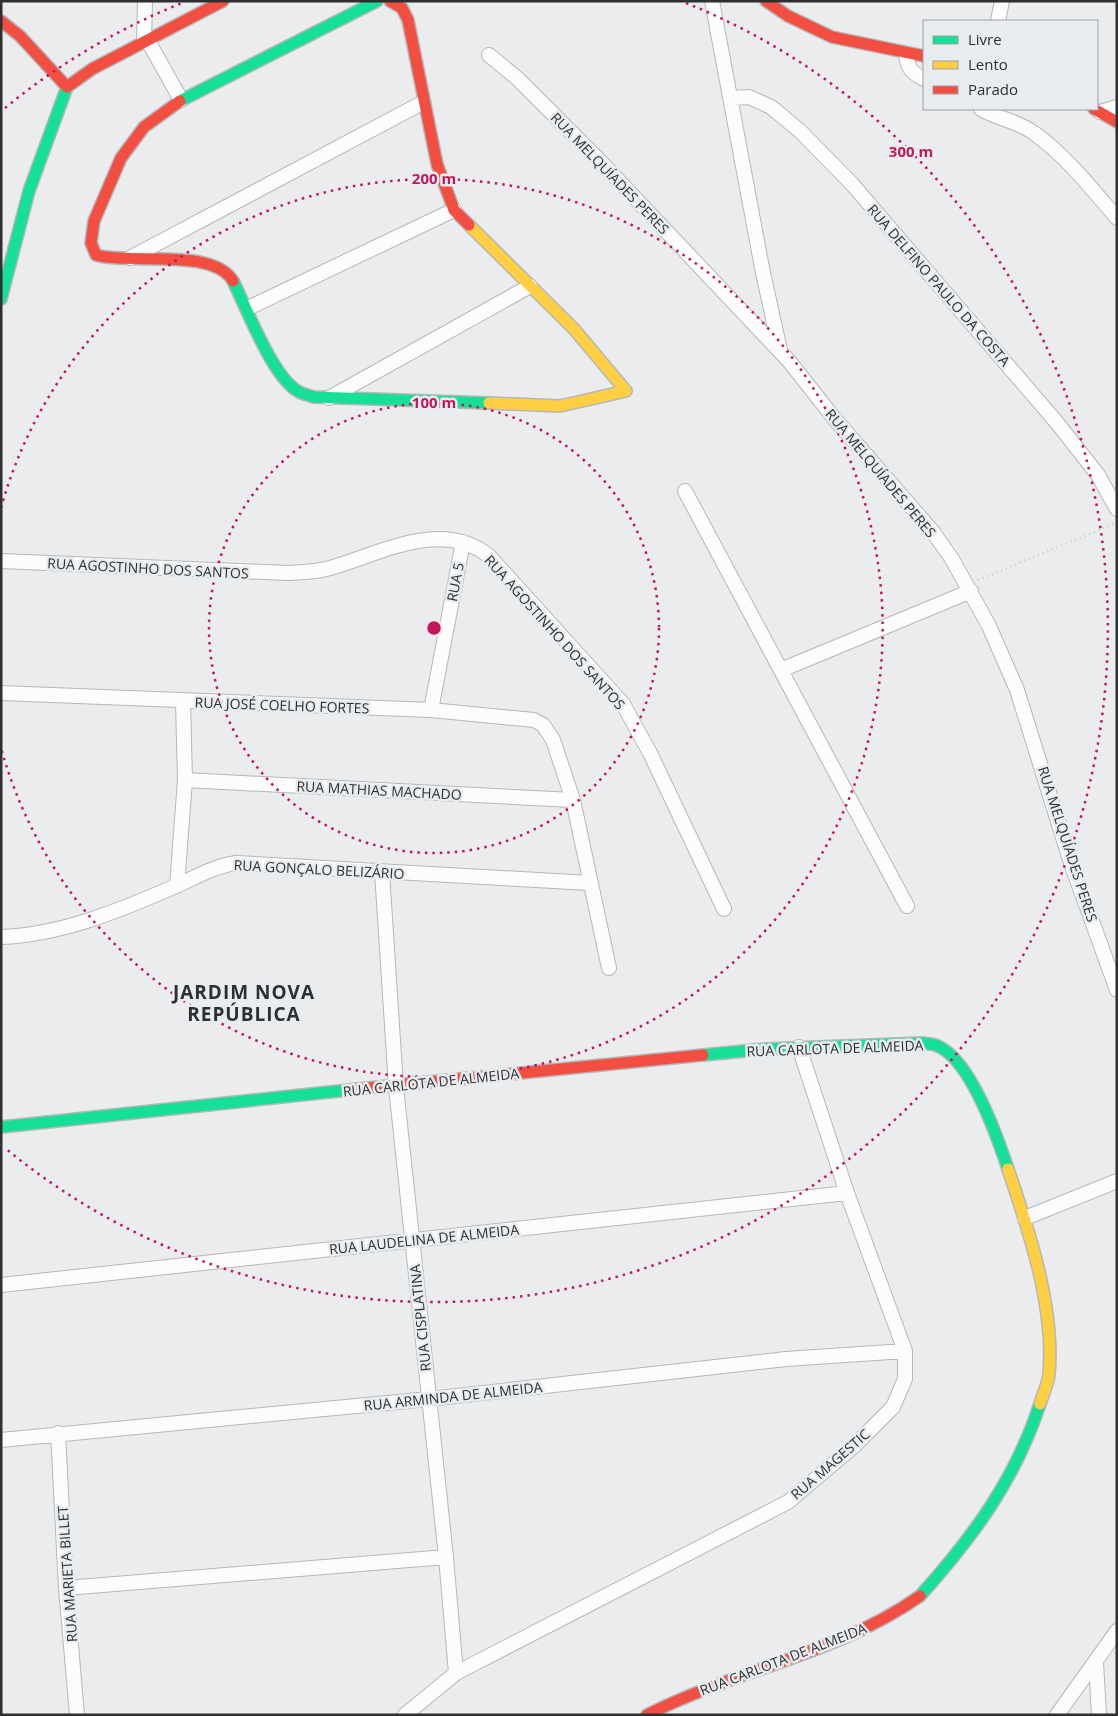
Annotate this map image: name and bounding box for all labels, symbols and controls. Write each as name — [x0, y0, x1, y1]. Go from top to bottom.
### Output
legend — [923, 20, 1098, 110]
text: Livre — [968, 29, 1002, 49]
text: Lento — [968, 54, 1008, 74]
text: Parado — [968, 79, 1018, 99]
street label: RUA MELQUÍADES PERES — [547, 108, 673, 238]
text: 300 m — [889, 141, 933, 161]
text: 200 m — [412, 168, 456, 188]
street label: RUA DELFINO PAULO DA COSTA — [863, 200, 1015, 370]
text: 100 m — [412, 392, 456, 412]
street label: RUA MELQUÍADES PERES — [822, 405, 940, 541]
street label: RUA AGOSTINHO DOS SANTOS — [480, 551, 630, 713]
street label: RUA AGOSTINHO DOS SANTOS — [47, 553, 249, 583]
street label: RUA 5 — [442, 561, 468, 603]
centre of rings — [425, 619, 443, 637]
street label: RUA JOSÉ COELHO FORTES — [194, 692, 370, 718]
street label: RUA MELQUÍADES PERES — [1034, 764, 1102, 924]
street label: RUA MATHIAS MACHADO — [296, 776, 462, 804]
street label: RUA GONÇALO BELIZÁRIO — [233, 855, 405, 883]
district label: JARDIM NOVA REPÚBLICA — [171, 979, 315, 1027]
street label: RUA CARLOTA DE ALMEIDA — [746, 1035, 924, 1061]
street label: RUA CARLOTA DE ALMEIDA — [342, 1063, 520, 1101]
street label: RUA LAUDELINA DE ALMEIDA — [328, 1220, 520, 1258]
street label: RUA CISPLATINA — [405, 1263, 435, 1372]
street label: RUA ARMINDA DE ALMEIDA — [363, 1377, 543, 1415]
street label: RUA MAGESTIC — [786, 1424, 874, 1504]
street label: RUA MARIETA BILLET — [53, 1505, 81, 1643]
street label: RUA CARLOTA DE ALMEIDA — [697, 1618, 869, 1700]

